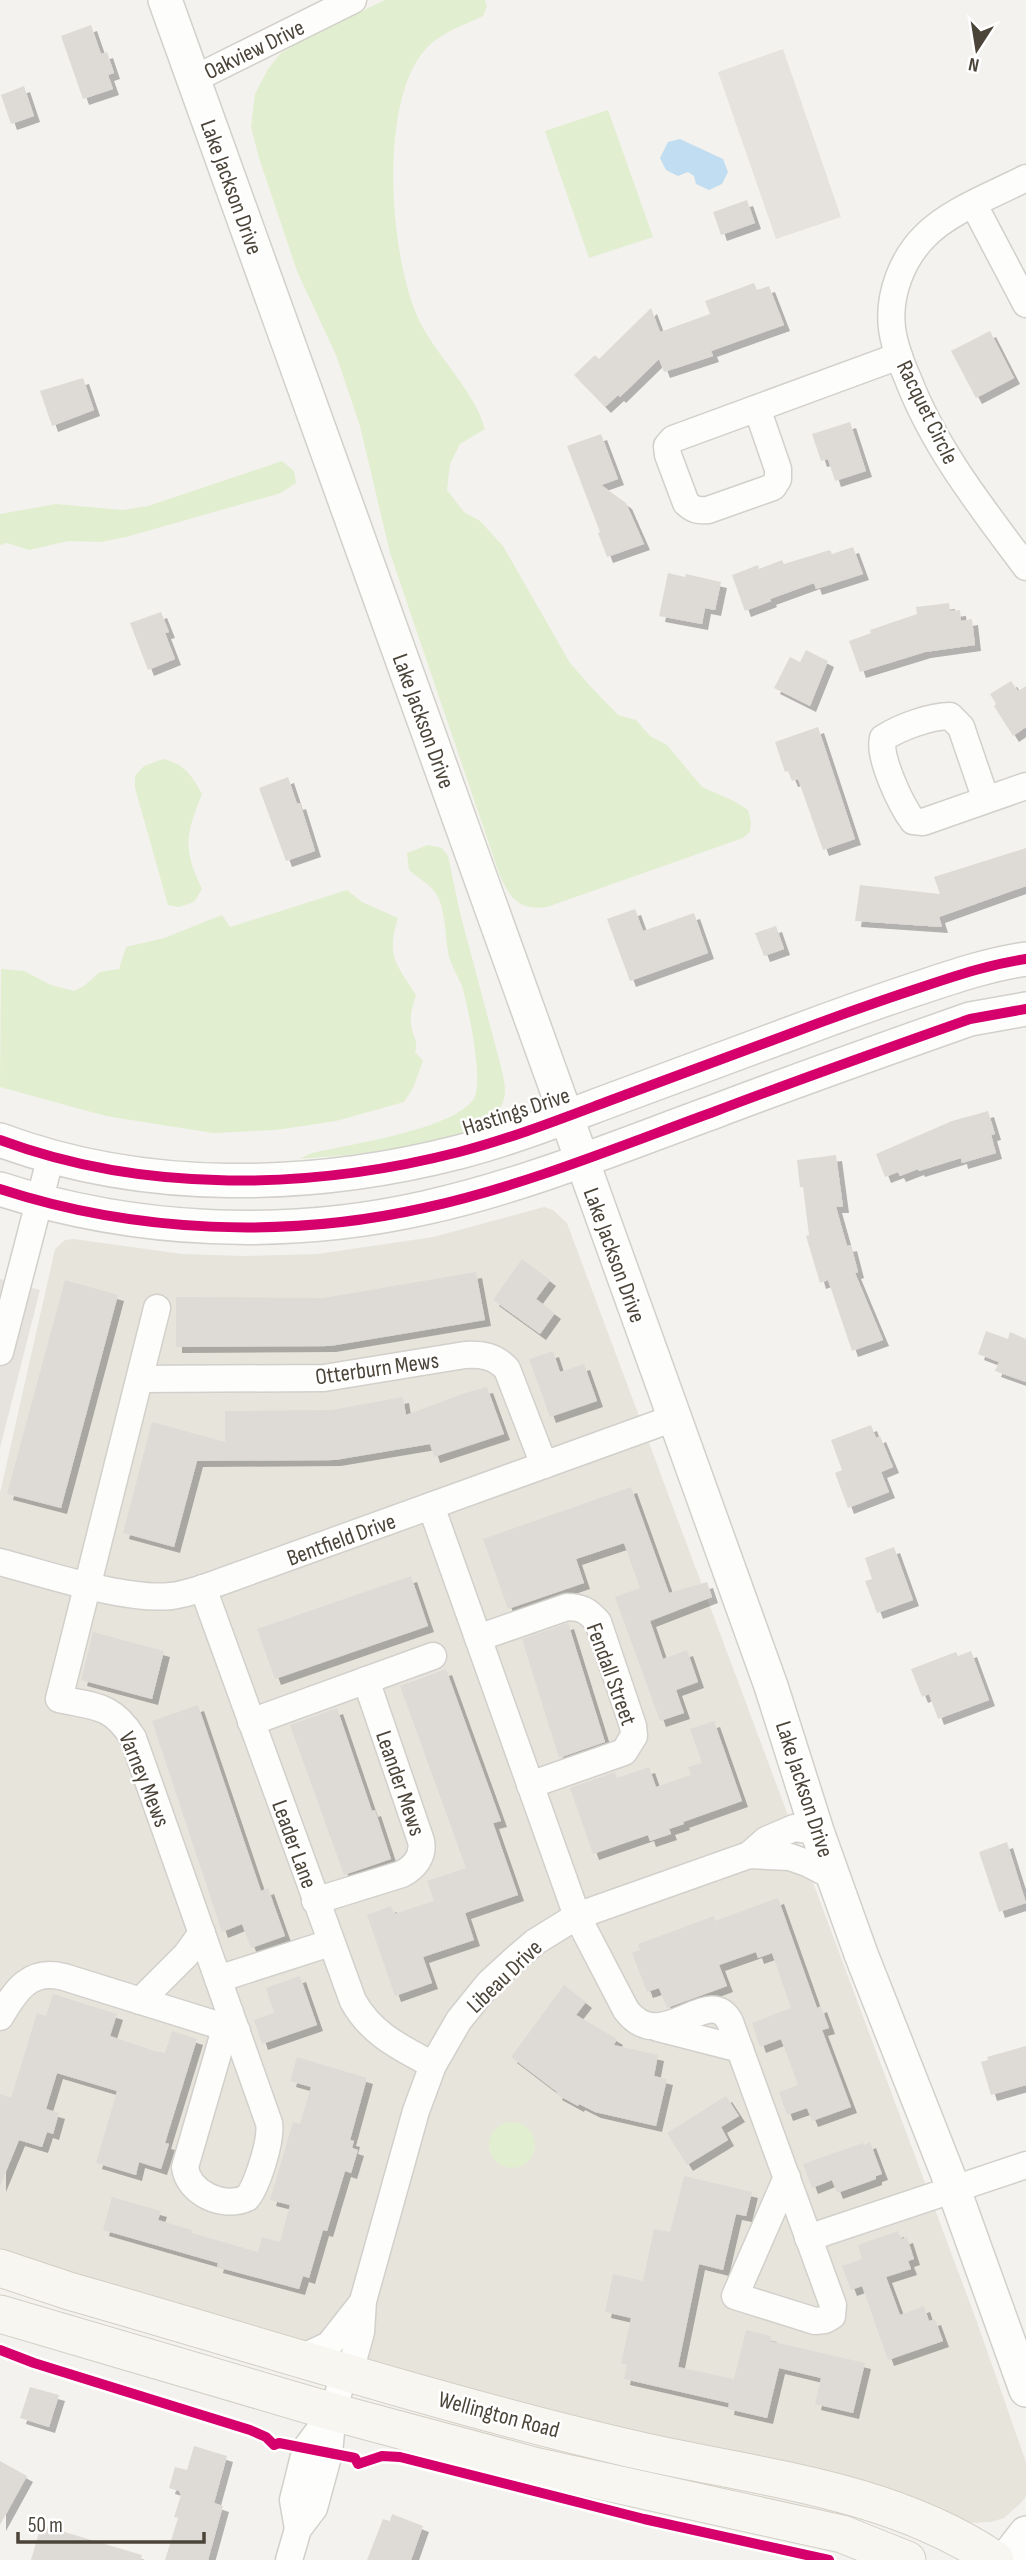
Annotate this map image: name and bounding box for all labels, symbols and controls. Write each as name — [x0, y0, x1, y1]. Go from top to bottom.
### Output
street label: Oakview Drive — [200, 14, 309, 86]
north arrow — [942, 14, 1012, 84]
text: N — [966, 52, 981, 76]
street label: Lake Jackson Drive — [194, 116, 268, 259]
street label: Racquet Circle — [890, 356, 964, 469]
street label: Lake Jackson Drive — [386, 650, 460, 793]
street label: Hastings Drive — [459, 1081, 574, 1142]
street label: Lake Jackson Drive — [577, 1184, 651, 1327]
street label: Otterburn Mews — [314, 1346, 441, 1392]
street label: Bentfield Drive — [283, 1507, 399, 1573]
street label: Fendall Street — [580, 1619, 642, 1729]
street label: Lake Jackson Drive — [769, 1718, 839, 1861]
street label: Leander Mews — [369, 1727, 431, 1840]
street label: Varney Mews — [112, 1728, 176, 1831]
street label: Leader Lane — [265, 1796, 323, 1892]
street label: Libeau Drive — [461, 1934, 548, 2019]
street label: Wellington Road — [435, 2385, 562, 2445]
scale bar — [18, 2500, 203, 2544]
text: 50 m — [28, 2513, 63, 2538]

